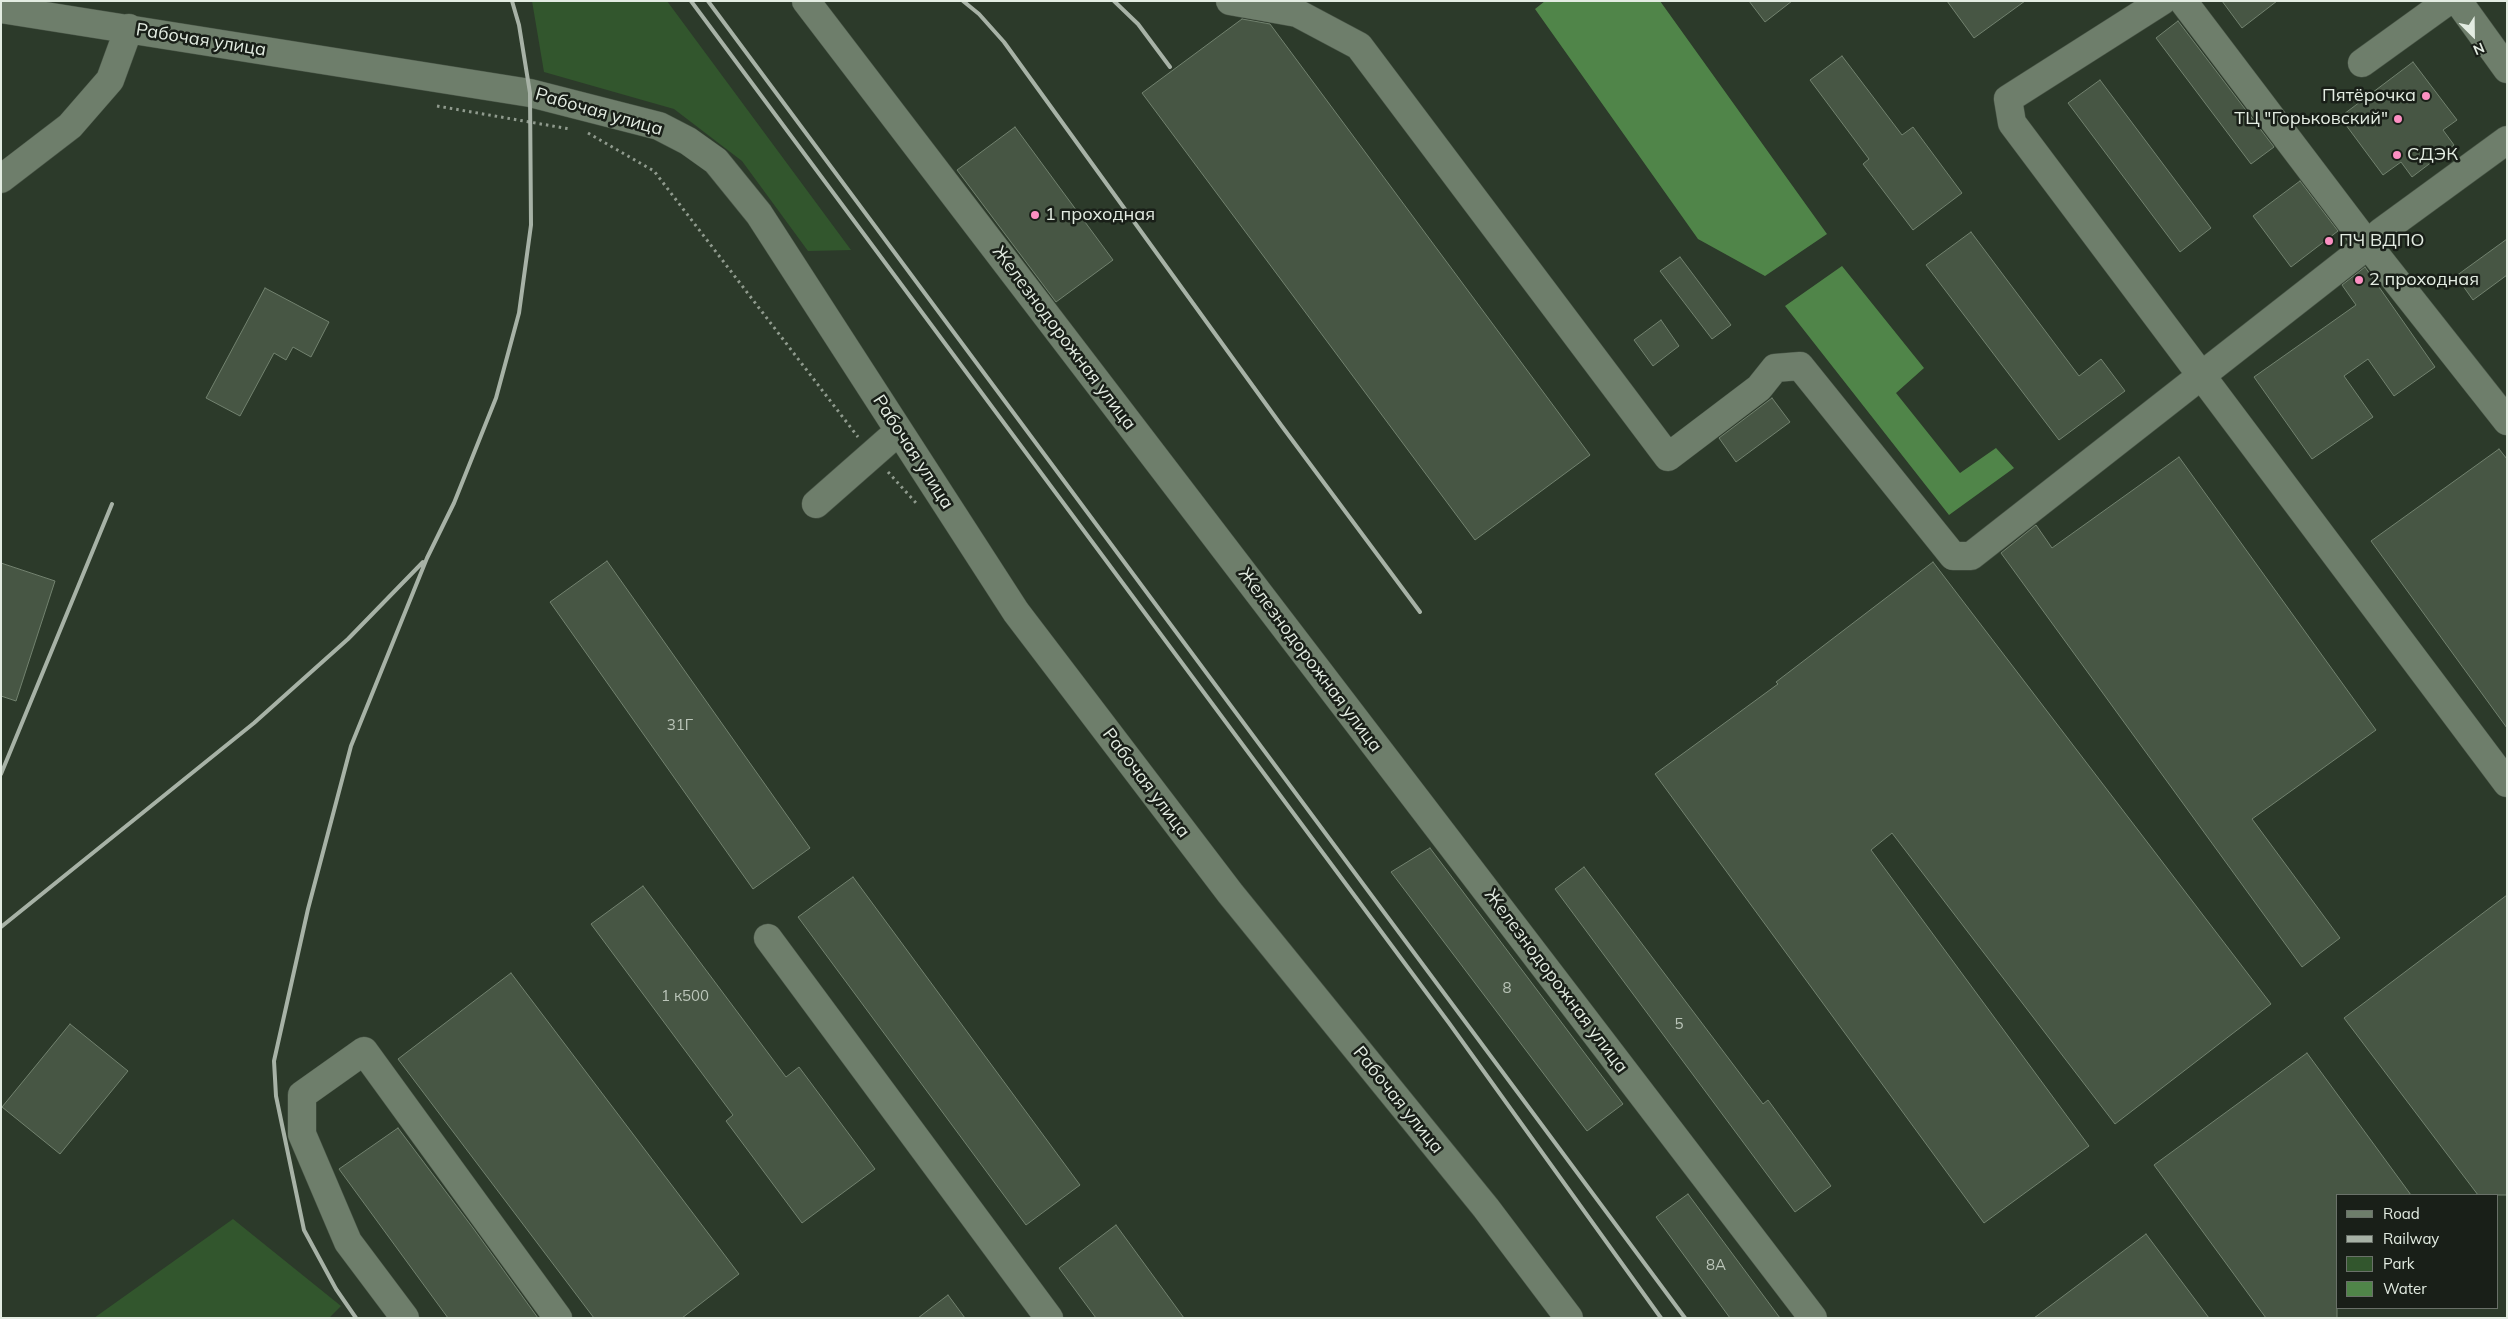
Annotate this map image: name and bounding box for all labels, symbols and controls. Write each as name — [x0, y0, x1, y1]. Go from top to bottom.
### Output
north arrow — [2448, 10, 2498, 60]
street label: Рабочая улица — [134, 19, 268, 61]
text: N — [2470, 38, 2487, 59]
street label: Рабочая улица — [533, 83, 665, 141]
place label: Пятёрочка — [2322, 85, 2416, 107]
marker: Пятёрочка — [2420, 90, 2432, 102]
place label: ТЦ "Горьковский" — [2234, 108, 2388, 130]
marker: ТЦ "Горьковский" — [2392, 113, 2404, 125]
place label: СДЭК — [2407, 144, 2458, 166]
marker: СДЭК — [2391, 149, 2403, 161]
place label: 1 проходная — [1045, 204, 1155, 226]
marker: 1 проходная — [1029, 209, 1041, 221]
place label: ПЧ ВДПО — [2339, 230, 2424, 252]
marker: ПЧ ВДПО — [2323, 235, 2335, 247]
street label: Железнодорожная улица — [988, 242, 1140, 434]
place label: 2 проходная — [2369, 269, 2479, 291]
marker: 2 проходная — [2353, 274, 2365, 286]
street label: Рабочая улица — [868, 391, 958, 513]
street label: Железнодорожная улица — [1234, 564, 1386, 756]
house number: 31Г — [667, 716, 693, 734]
street label: Рабочая улица — [1098, 724, 1194, 842]
street label: Железнодорожная улица — [1480, 885, 1632, 1077]
house number: 8 — [1503, 979, 1511, 997]
house number: 1 к500 — [661, 987, 709, 1005]
house number: 5 — [1675, 1015, 1683, 1033]
street label: Рабочая улица — [1348, 1042, 1448, 1158]
legend — [2336, 1194, 2498, 1309]
text: Road — [2383, 1204, 2420, 1223]
text: Railway — [2383, 1229, 2439, 1248]
text: Park — [2383, 1254, 2415, 1273]
house number: 8А — [1706, 1256, 1726, 1274]
text: Water — [2383, 1279, 2427, 1298]

